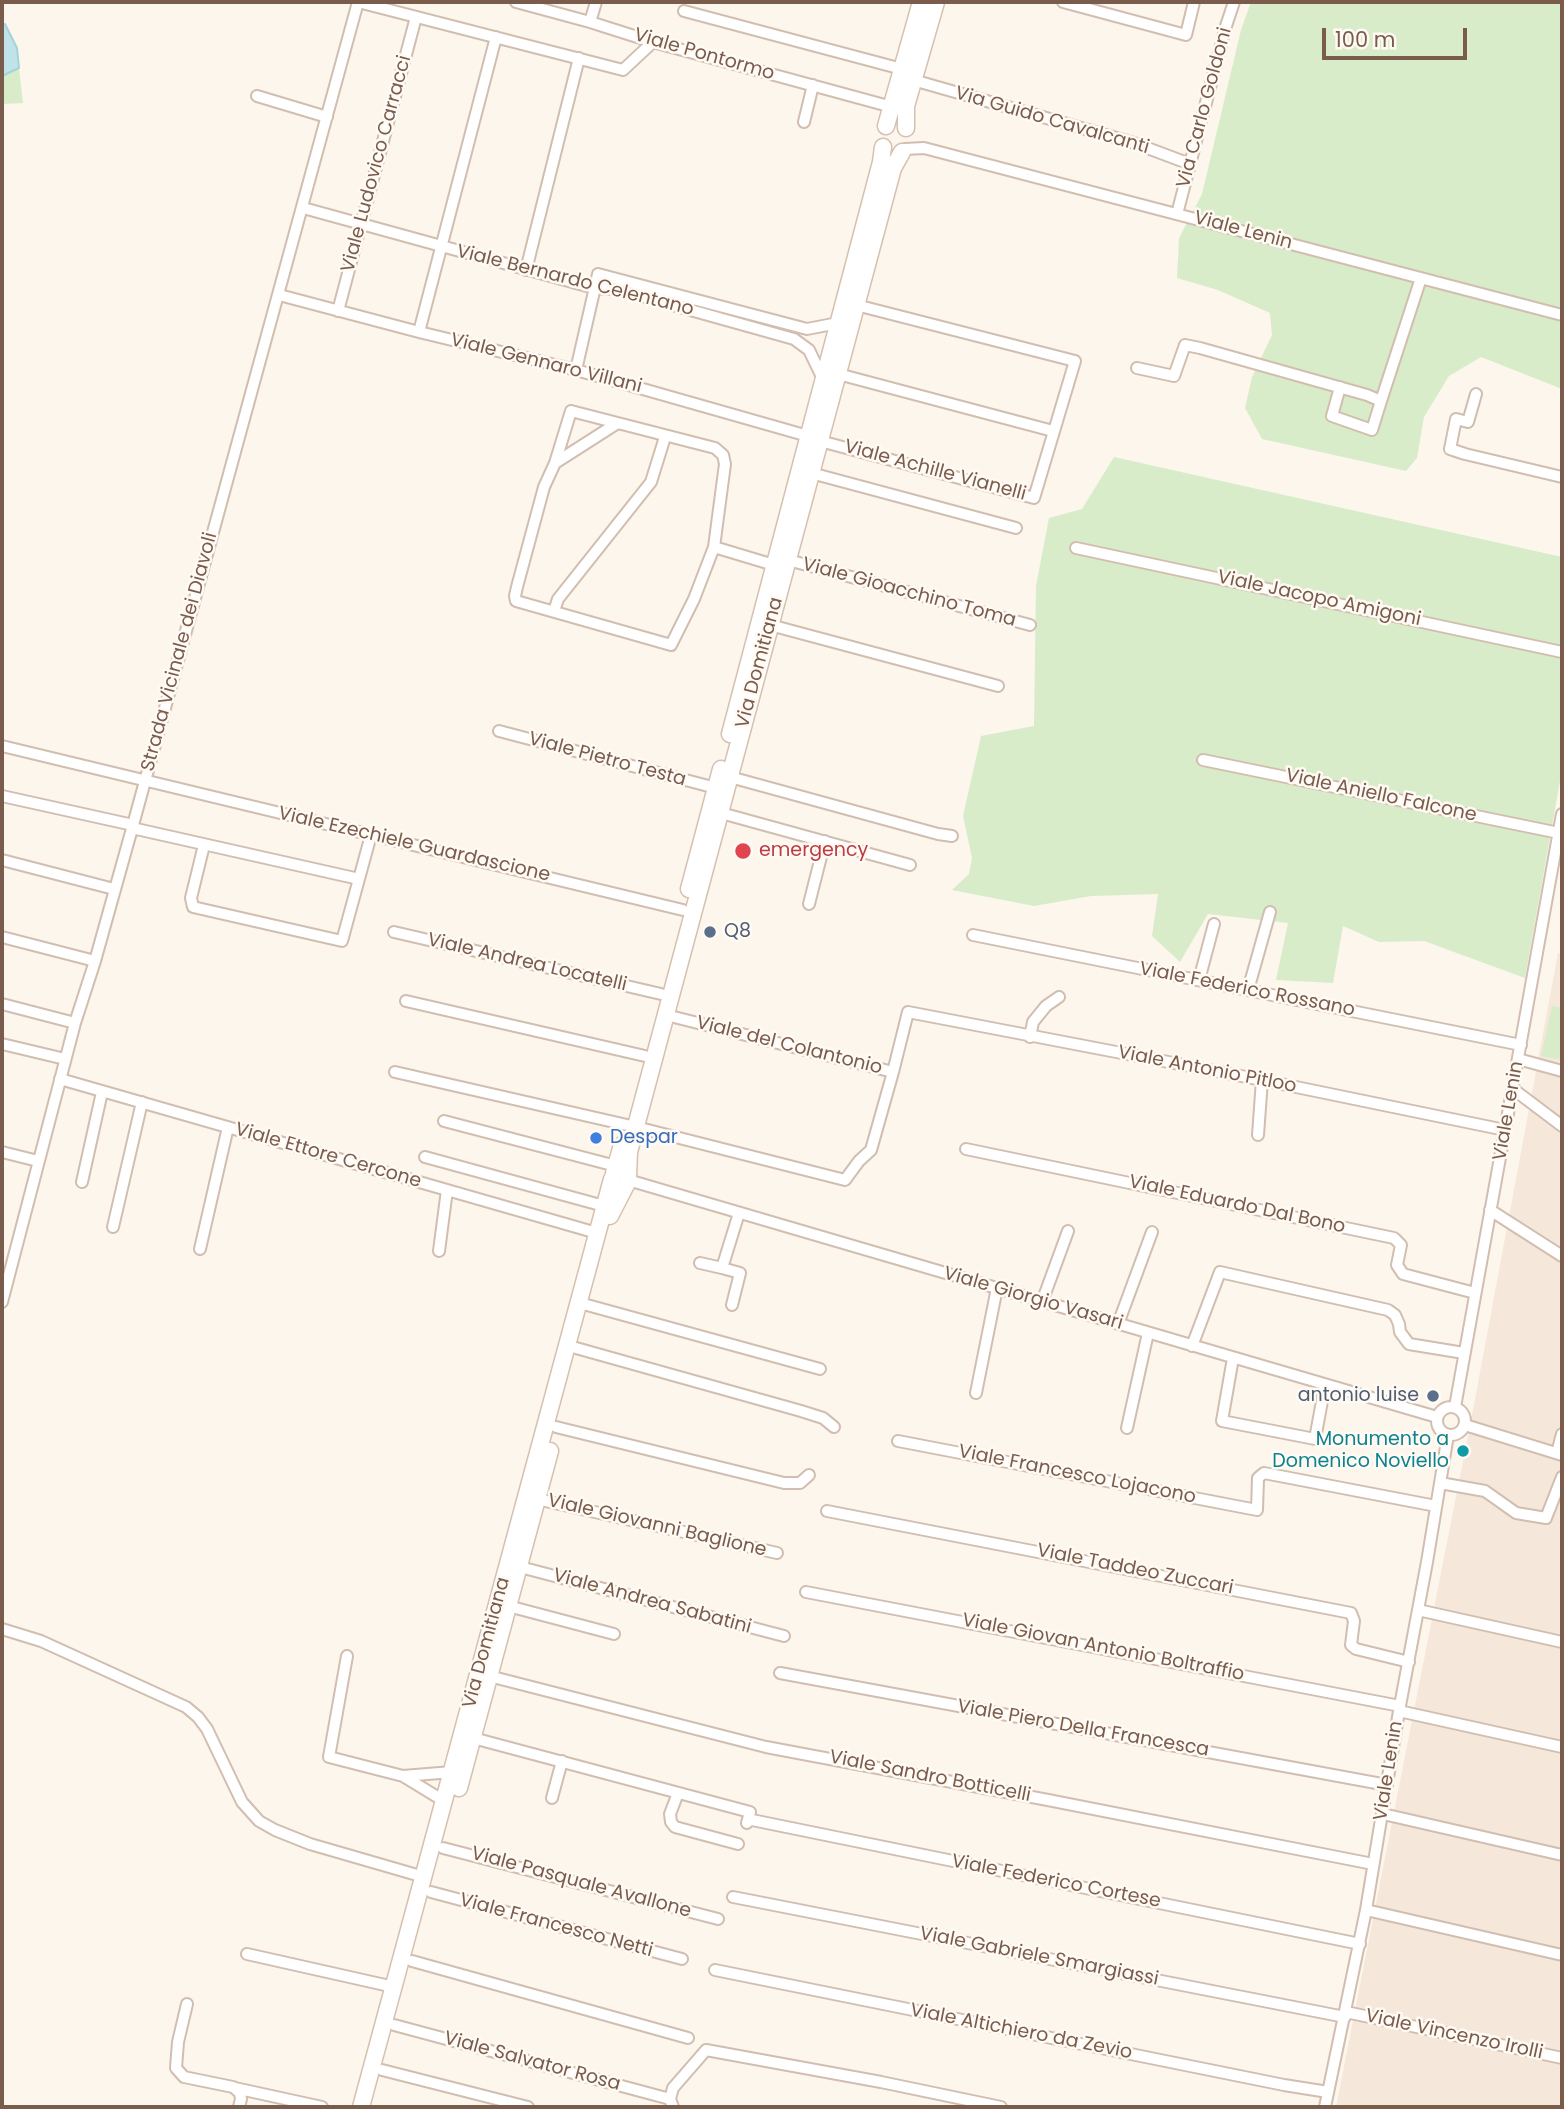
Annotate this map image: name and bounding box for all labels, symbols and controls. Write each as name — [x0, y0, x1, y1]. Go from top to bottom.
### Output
scale bar — [1326, 14, 1471, 58]
street label: Viale Pontormo — [631, 24, 777, 86]
street label: Via Carlo Goldoni — [1173, 25, 1237, 191]
text: 100 m — [1335, 25, 1395, 54]
street label: Viale Ludovico Carracci — [337, 53, 417, 275]
street label: Via Guido Cavalcanti — [952, 82, 1152, 160]
street label: Viale Lenin — [1191, 207, 1295, 255]
street label: Viale Bernardo Celentano — [454, 240, 696, 322]
street label: Viale Gennaro Villani — [448, 329, 644, 399]
street label: Viale Achille Vianelli — [841, 436, 1029, 506]
street label: Strada Vicinale dei Diavoli — [137, 530, 223, 774]
street label: Viale Gioacchino Toma — [800, 553, 1018, 633]
street label: Viale Jacopo Amigoni — [1215, 566, 1423, 632]
street label: Via Domitiana — [732, 595, 788, 731]
street label: Viale Pietro Testa — [526, 728, 688, 792]
street label: Viale Aniello Falcone — [1283, 765, 1479, 827]
street label: Viale Ezechiele Guardascione — [276, 803, 552, 887]
place label: emergency — [759, 840, 868, 862]
marker: emergency — [733, 841, 753, 861]
place label: Q8 — [724, 921, 751, 943]
marker: Q8 — [702, 924, 718, 940]
street label: Viale Andrea Locatelli — [425, 929, 629, 997]
street label: Viale Federico Rossano — [1137, 958, 1357, 1022]
street label: Viale del Colantonio — [694, 1012, 884, 1080]
street label: Viale Antonio Pitloo — [1116, 1041, 1298, 1099]
street label: Viale Lenin — [1489, 1059, 1529, 1163]
street label: Viale Ettore Cercone — [232, 1118, 424, 1194]
place label: Despar — [610, 1127, 678, 1149]
marker: Despar — [588, 1130, 604, 1146]
street label: Viale Eduardo Dal Bono — [1127, 1171, 1347, 1239]
street label: Viale Giorgio Vasari — [941, 1262, 1125, 1336]
place label: antonio luise — [1298, 1385, 1419, 1407]
marker: antonio luise — [1425, 1388, 1441, 1404]
place label: Monumento a Domenico Noviello — [1272, 1429, 1449, 1473]
street label: Viale Francesco Lojacono — [956, 1441, 1198, 1509]
marker: Monumento a Domenico Noviello — [1455, 1443, 1471, 1459]
street label: Viale Giovanni Baglione — [545, 1490, 769, 1562]
street label: Viale Taddeo Zuccari — [1035, 1540, 1235, 1600]
street label: Viale Andrea Sabatini — [550, 1565, 754, 1639]
street label: Via Domitiana — [459, 1575, 515, 1711]
street label: Viale Giovan Antonio Boltraffio — [960, 1609, 1246, 1687]
street label: Viale Piero Della Francesca — [955, 1696, 1211, 1762]
street label: Viale Lenin — [1370, 1719, 1408, 1823]
street label: Viale Sandro Botticelli — [827, 1746, 1033, 1808]
street label: Viale Pasquale Avallone — [469, 1843, 693, 1923]
street label: Viale Federico Cortese — [949, 1851, 1163, 1913]
street label: Viale Francesco Netti — [457, 1889, 655, 1963]
street label: Viale Gabriele Smargiassi — [918, 1923, 1160, 1991]
street label: Viale Altichiero da Zevio — [908, 1999, 1134, 2065]
street label: Viale Vincenzo Irolli — [1363, 2005, 1545, 2065]
street label: Viale Salvator Rosa — [441, 2027, 623, 2097]

